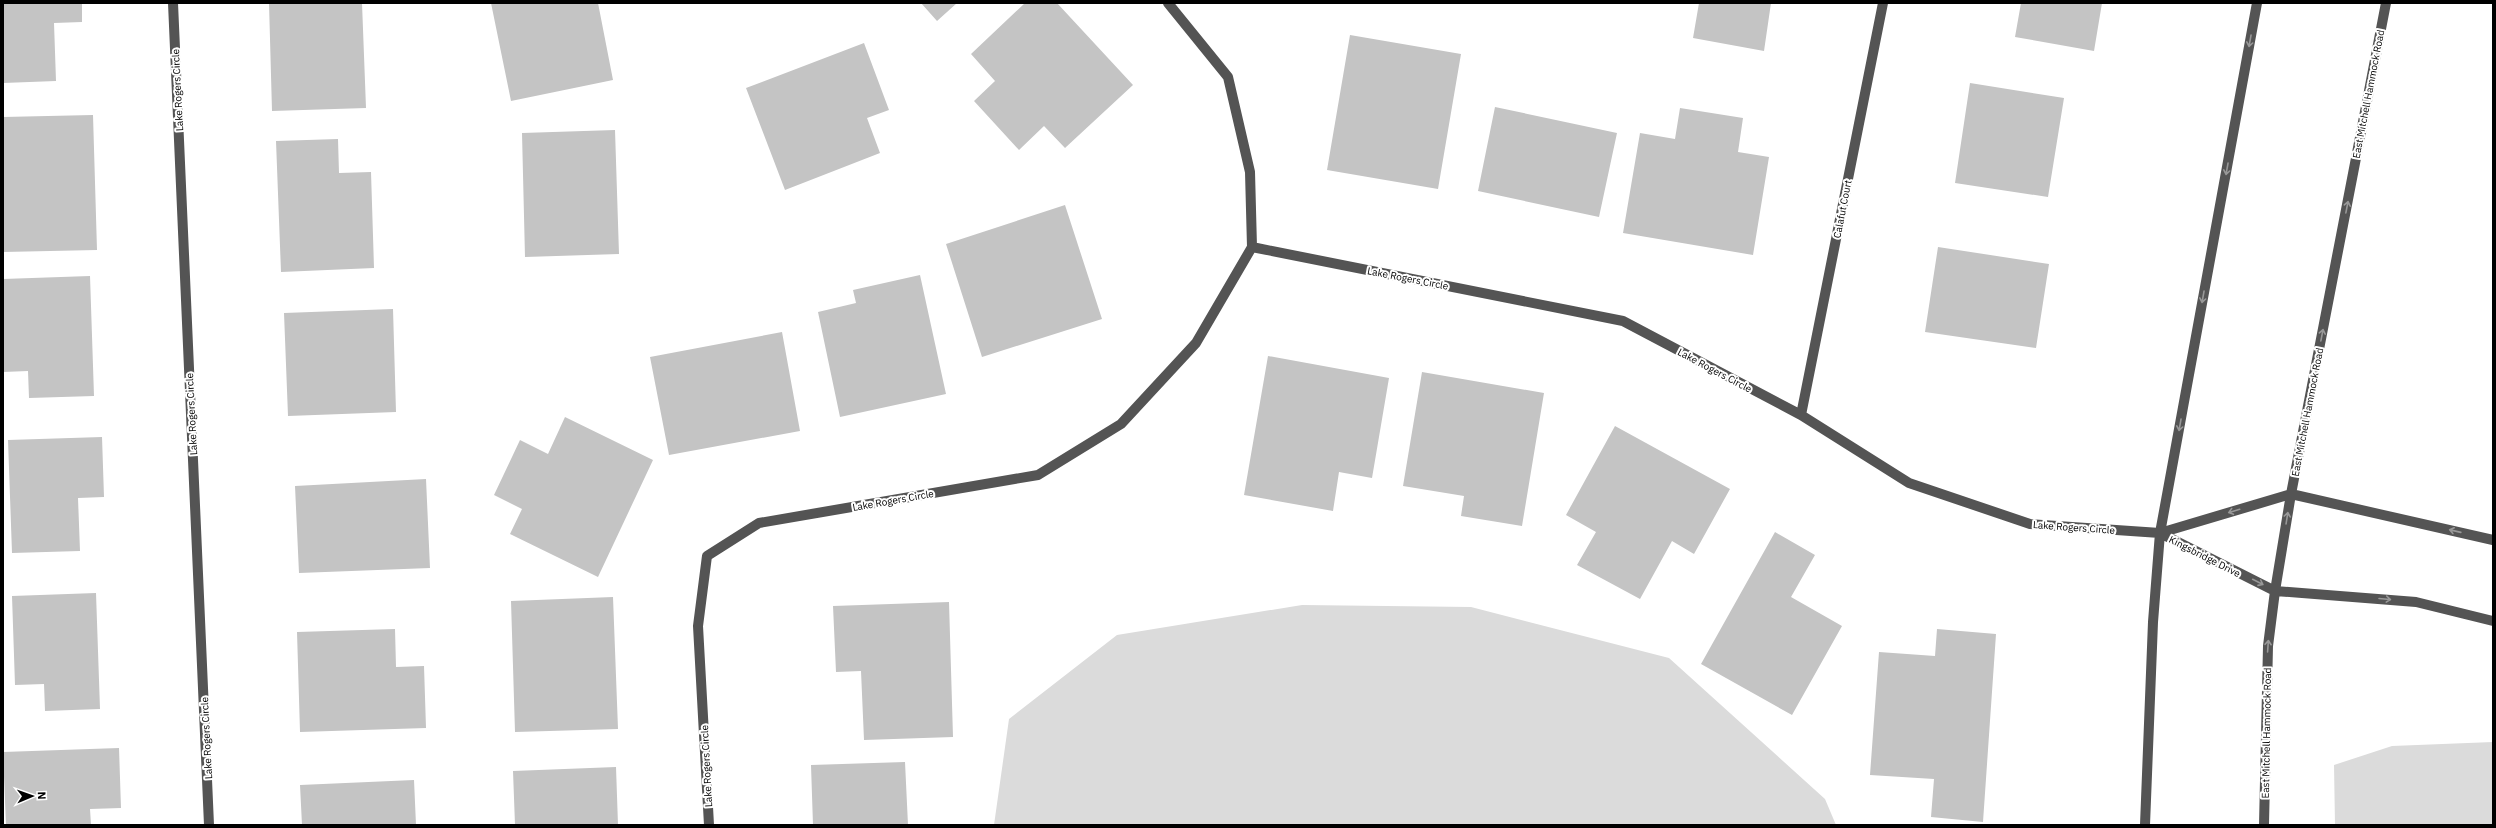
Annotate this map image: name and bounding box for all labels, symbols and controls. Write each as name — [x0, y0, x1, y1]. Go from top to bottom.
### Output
street label: East Mitchell Hammock Road — [2350, 29, 2387, 160]
one-way arrow — [2246, 34, 2254, 47]
street label: Lake Rogers Circle — [169, 48, 186, 131]
one-way arrow — [2222, 162, 2230, 175]
street label: Calafut Court — [1830, 178, 1855, 239]
one-way arrow — [2343, 201, 2351, 214]
street label: Lake Rogers Circle — [1366, 264, 1450, 293]
one-way arrow — [2199, 290, 2207, 303]
one-way arrow — [2318, 329, 2326, 342]
street label: Lake Rogers Circle — [1675, 345, 1755, 396]
street label: East Mitchell Hammock Road — [2289, 347, 2326, 478]
street label: Lake Rogers Circle — [183, 372, 200, 455]
one-way arrow — [2176, 418, 2184, 431]
street label: Lake Rogers Circle — [851, 487, 935, 514]
one-way arrow — [2228, 508, 2241, 515]
one-way arrow — [2283, 511, 2291, 524]
street label: Lake Rogers Circle — [2032, 518, 2116, 537]
one-way arrow — [2449, 527, 2462, 534]
street label: Kingsbridge Drive — [2167, 533, 2243, 580]
one-way arrow — [2251, 579, 2263, 586]
one-way arrow — [2378, 596, 2391, 603]
one-way arrow — [2265, 640, 2272, 653]
street label: East Mitchell Hammock Road — [2259, 667, 2274, 799]
street label: Lake Rogers Circle — [198, 696, 215, 779]
street label: Lake Rogers Circle — [698, 724, 715, 807]
north arrow — [12, 776, 52, 816]
text: N — [35, 791, 49, 800]

